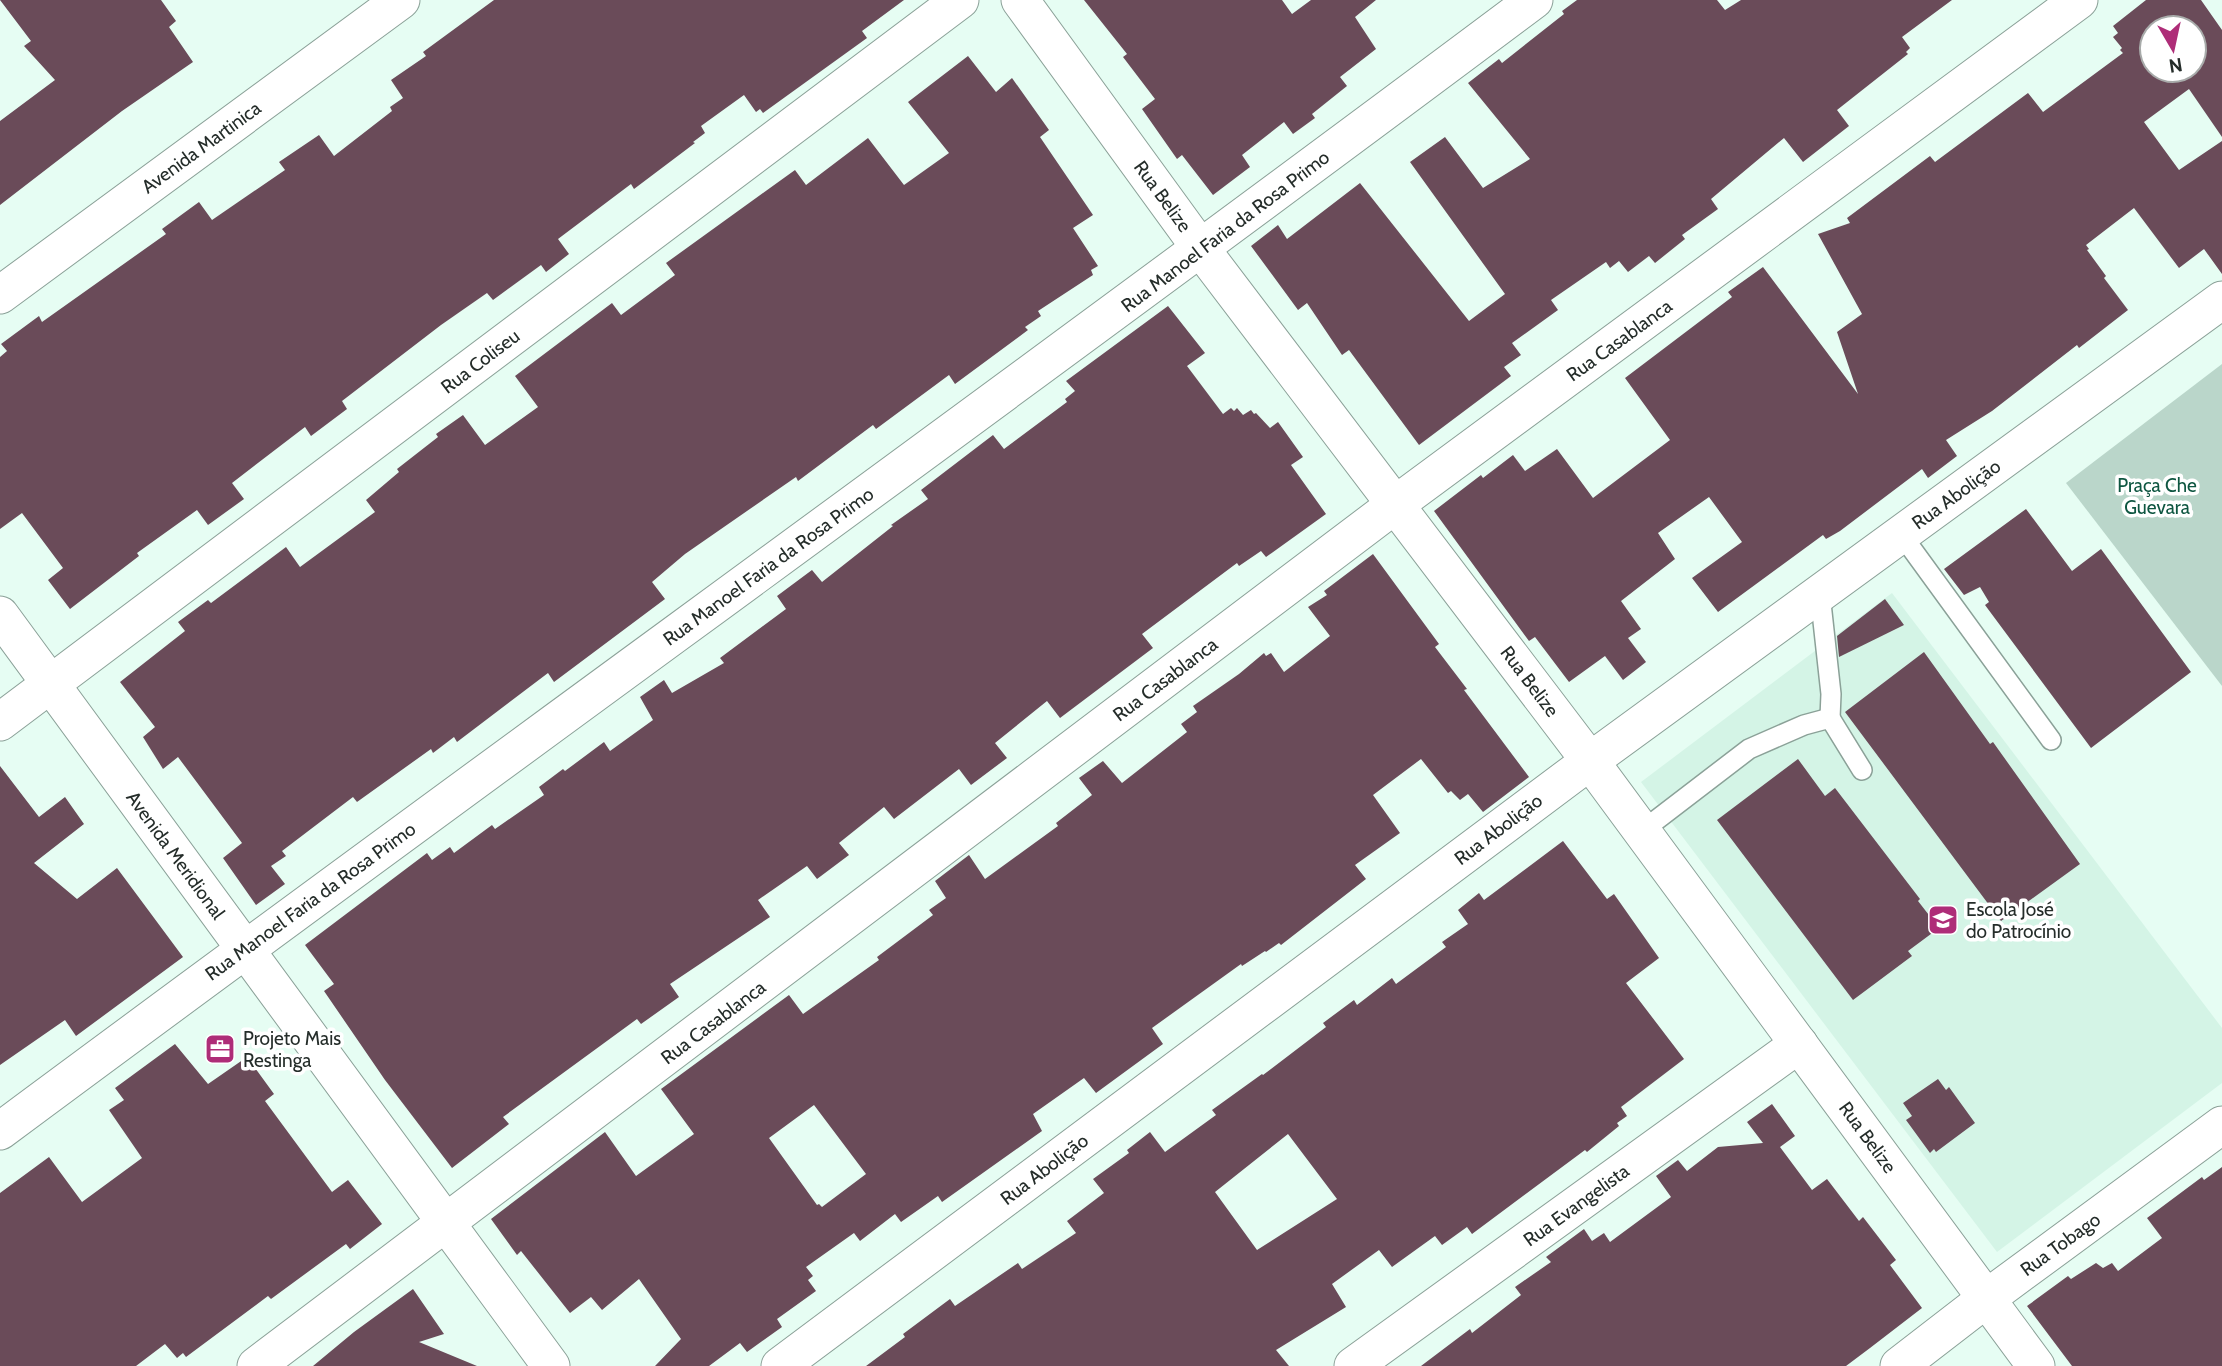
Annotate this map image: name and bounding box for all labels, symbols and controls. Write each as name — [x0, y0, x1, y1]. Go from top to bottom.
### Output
north arrow — [2138, 14, 2208, 84]
text: N — [2167, 53, 2184, 78]
street label: Avenida Martinica — [137, 96, 265, 198]
street label: Rua Manoel Faria da Rosa Primo — [1117, 146, 1334, 317]
street label: Rua Belize — [1129, 156, 1196, 237]
street label: Rua Casablanca — [1562, 294, 1677, 386]
street label: Rua Coliseu — [436, 324, 524, 398]
street label: Rua Abolição — [1907, 455, 2005, 534]
park label: Praça Che Guevara — [2117, 474, 2197, 519]
street label: Rua Manoel Faria da Rosa Primo — [659, 482, 878, 651]
street label: Rua Casablanca — [1108, 633, 1222, 726]
street label: Rua Belize — [1496, 641, 1564, 721]
street label: Avenida Meridional — [121, 787, 230, 924]
street label: Rua Abolição — [1450, 789, 1547, 870]
street label: Rua Manoel Faria da Rosa Primo — [201, 817, 420, 986]
place label: Escola José do Patrocínio — [1966, 898, 2071, 943]
school or university icon: Escola José do Patrocínio — [1926, 903, 1960, 937]
street label: Rua Casablanca — [656, 976, 770, 1069]
place label: Projeto Mais Restinga — [243, 1027, 341, 1072]
office icon: Projeto Mais Restinga — [203, 1032, 237, 1066]
street label: Rua Belize — [1834, 1097, 1901, 1178]
street label: Rua Abolição — [996, 1129, 1093, 1210]
street label: Rua Evangelista — [1519, 1159, 1634, 1251]
street label: Rua Tobago — [2016, 1208, 2105, 1281]

